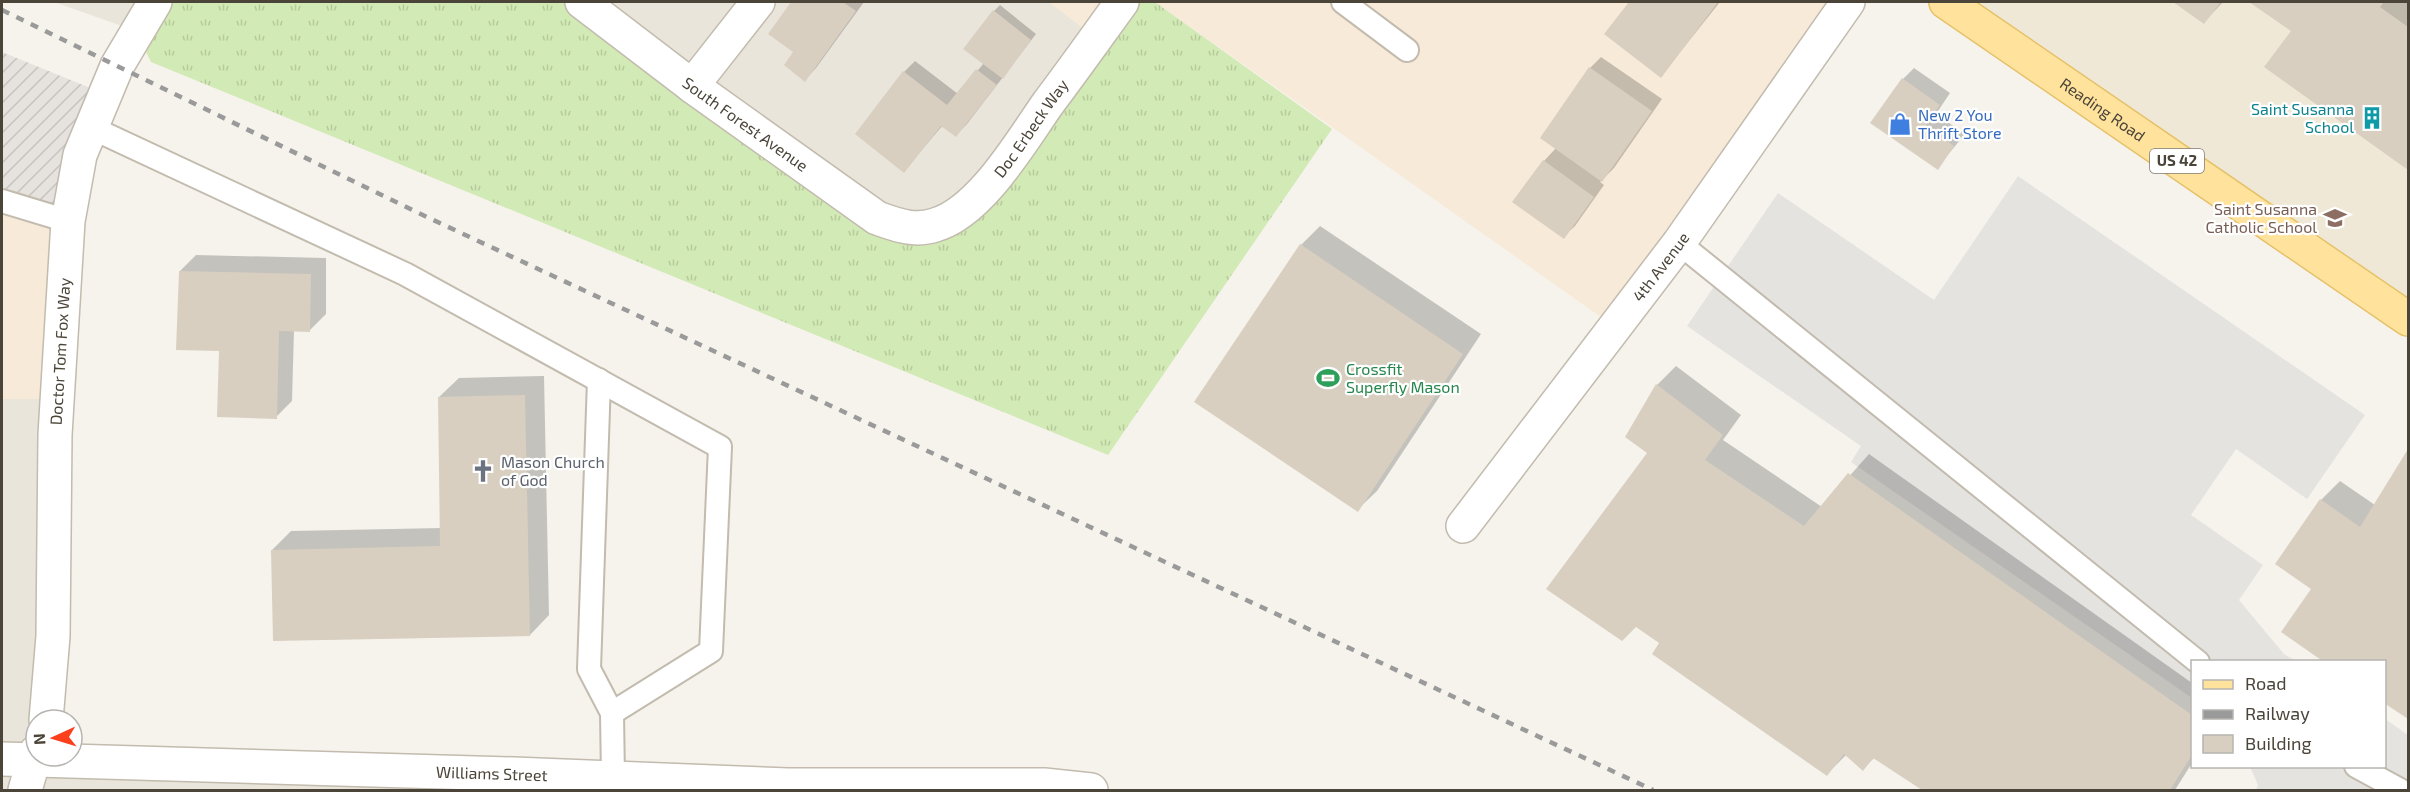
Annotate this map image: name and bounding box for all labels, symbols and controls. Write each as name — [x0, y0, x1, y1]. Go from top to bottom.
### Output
street label: South Forest Avenue — [679, 72, 812, 175]
street label: Reading Road — [2057, 73, 2149, 145]
street label: Doc Erbeck Way — [989, 75, 1072, 181]
place label: Saint Susanna School — [2251, 99, 2354, 136]
place label: New 2 You Thrift Store — [1918, 105, 2002, 142]
building icon: Saint Susanna School — [2359, 105, 2385, 131]
shop icon: New 2 You Thrift Store — [1887, 111, 1913, 137]
road number: US 42 — [2150, 149, 2204, 173]
place label: Saint Susanna Catholic School — [2205, 199, 2317, 236]
school or university icon: Saint Susanna Catholic School — [2322, 205, 2348, 231]
street label: 4th Avenue — [1628, 228, 1693, 305]
street label: Doctor Tom Fox Way — [46, 277, 74, 426]
place label: Crossfit Superfly Mason — [1346, 359, 1460, 396]
sports icon: Crossfit Superfly Mason — [1315, 365, 1341, 391]
place label: Mason Church of God — [501, 452, 605, 489]
church icon: Mason Church of God — [470, 458, 496, 484]
legend — [2191, 660, 2386, 768]
text: Road — [2245, 672, 2286, 694]
text: Railway — [2245, 702, 2310, 724]
north arrow — [24, 708, 84, 768]
text: Building — [2245, 732, 2312, 754]
text: N — [29, 733, 48, 746]
street label: Williams Street — [436, 762, 548, 784]

